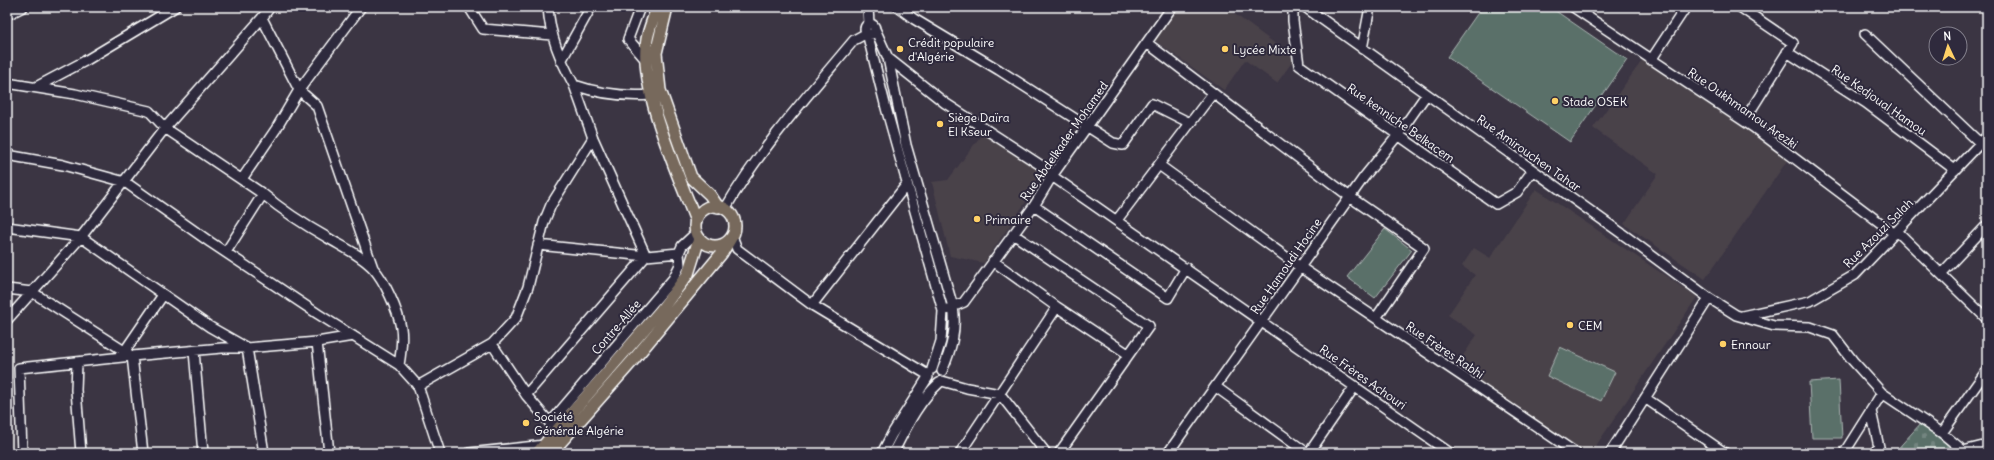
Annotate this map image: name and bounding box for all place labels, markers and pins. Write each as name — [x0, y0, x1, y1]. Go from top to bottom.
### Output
place label: Crédit populaire d'Algérie — [908, 35, 994, 64]
place label: Lycée Mixte — [1233, 42, 1297, 57]
marker: Crédit populaire d'Algérie — [895, 44, 905, 54]
marker: Lycée Mixte — [1220, 44, 1230, 54]
place label: Stade OSEK — [1563, 94, 1628, 109]
marker: Stade OSEK — [1550, 96, 1560, 106]
place label: Siège Daïra El Kseur — [948, 110, 1010, 139]
marker: Siège Daïra El Kseur — [935, 119, 945, 129]
place label: Primaire — [985, 212, 1031, 227]
marker: Primaire — [972, 214, 982, 224]
place label: CEM — [1578, 318, 1603, 333]
marker: CEM — [1565, 320, 1575, 330]
place label: Ennour — [1731, 337, 1771, 352]
marker: Ennour — [1718, 339, 1728, 349]
place label: Société Générale Algérie — [534, 409, 624, 438]
marker: Société Générale Algérie — [521, 418, 531, 428]

